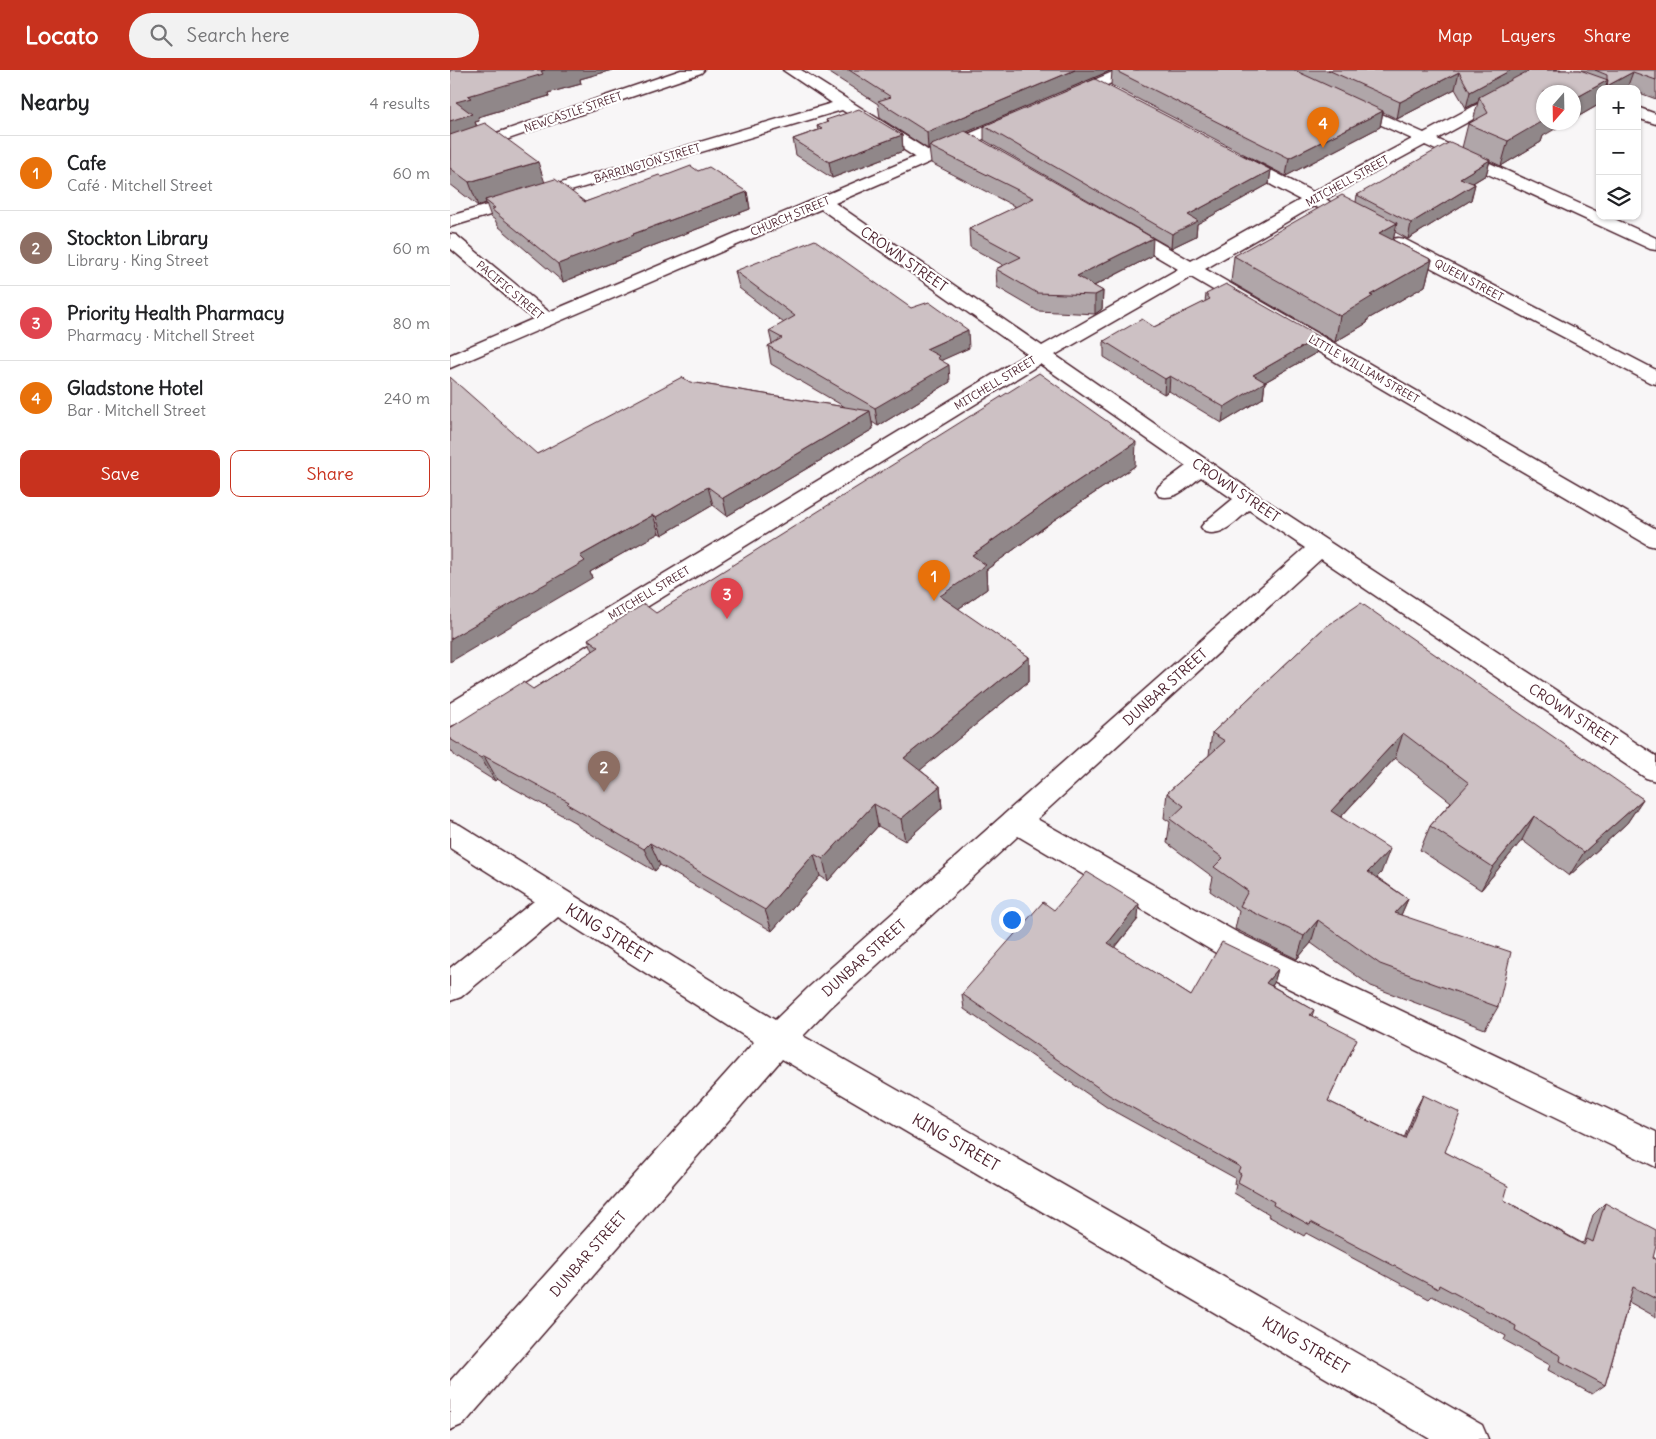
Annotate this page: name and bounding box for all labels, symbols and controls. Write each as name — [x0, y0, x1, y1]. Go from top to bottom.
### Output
search box — [129, 13, 479, 58]
text: Locato — [25, 20, 99, 50]
icon: search — [147, 21, 175, 49]
text: Search here — [187, 23, 290, 47]
text: Map — [1437, 24, 1472, 47]
text: Layers — [1500, 24, 1556, 47]
text: Share — [1584, 24, 1631, 47]
north arrow — [1536, 85, 1581, 130]
map controls — [1596, 85, 1641, 220]
button: + — [1596, 85, 1641, 130]
text: Nearby — [20, 89, 90, 116]
street label: NEWCASTLE STREET — [522, 89, 624, 135]
text: 4 results — [369, 93, 430, 113]
pin: 4 — [1307, 107, 1339, 148]
button: − — [1596, 130, 1641, 175]
street label: BARRINGTON STREET — [592, 140, 702, 186]
text: Cafe — [67, 151, 106, 175]
street label: MITCHELL STREET — [1303, 152, 1391, 210]
text: 1 — [33, 163, 39, 183]
text: 60 m — [392, 163, 430, 183]
text: Café · Mitchell Street — [67, 175, 213, 195]
button: layers — [1596, 175, 1641, 220]
street label: CHURCH STREET — [748, 193, 832, 239]
street label: CROWN STREET — [857, 222, 951, 296]
text: Stockton Library — [67, 226, 208, 250]
text: 2 — [32, 238, 40, 258]
text: 60 m — [392, 238, 430, 258]
text: Library · King Street — [67, 250, 209, 270]
street label: QUEEN STREET — [1432, 256, 1506, 304]
street label: PACIFIC STREET — [473, 258, 547, 322]
text: Priority Health Pharmacy — [67, 301, 284, 325]
text: 3 — [31, 313, 41, 333]
text: 80 m — [392, 313, 430, 333]
text: Pharmacy · Mitchell Street — [67, 325, 255, 345]
street label: LITTLE WILLIAM STREET — [1306, 332, 1422, 406]
street label: MITCHELL STREET — [952, 353, 1039, 413]
text: Gladstone Hotel — [67, 376, 203, 400]
text: 4 — [31, 388, 41, 408]
text: 240 m — [384, 388, 430, 408]
text: Bar · Mitchell Street — [67, 400, 206, 420]
button: Save — [20, 450, 220, 497]
button: Share — [230, 450, 430, 497]
street label: CROWN STREET — [1189, 454, 1283, 526]
pin: 1 — [918, 560, 950, 601]
street label: MITCHELL STREET — [606, 563, 693, 623]
pin: 3 — [711, 578, 743, 619]
street label: DUNBAR STREET — [1119, 644, 1211, 730]
street label: CROWN STREET — [1525, 680, 1621, 750]
pin: 2 — [588, 751, 620, 792]
street label: KING STREET — [562, 899, 656, 967]
your location — [999, 907, 1025, 933]
street label: DUNBAR STREET — [818, 915, 910, 1001]
street label: KING STREET — [909, 1109, 1003, 1175]
street label: DUNBAR STREET — [546, 1208, 630, 1300]
street label: KING STREET — [1259, 1312, 1353, 1378]

